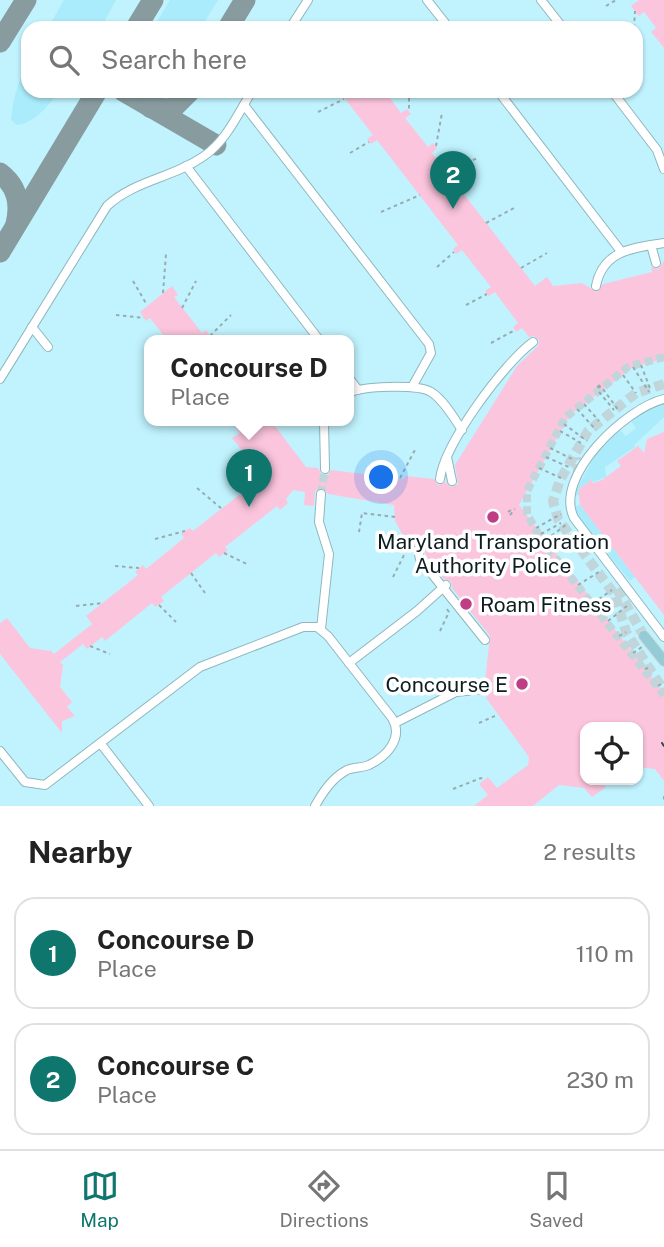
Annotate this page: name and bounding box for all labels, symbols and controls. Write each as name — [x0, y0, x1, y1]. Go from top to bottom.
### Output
search box — [21, 21, 643, 98]
icon: search — [45, 41, 83, 79]
text: Search here — [101, 44, 247, 75]
pin: 2 — [430, 151, 476, 209]
popup — [144, 335, 354, 426]
text: Concourse D — [170, 352, 328, 383]
text: Place — [170, 383, 230, 410]
pin: 1 — [226, 449, 272, 507]
your location — [364, 460, 398, 494]
marker: Maryland Transporation Authority Police — [485, 509, 501, 525]
place label: Maryland Transporation Authority Police — [377, 529, 609, 578]
place label: Roam Fitness — [480, 592, 611, 617]
marker: Roam Fitness — [458, 596, 474, 612]
place label: Concourse E — [385, 672, 508, 697]
marker: Concourse E — [514, 676, 530, 692]
map controls — [580, 722, 643, 785]
button: locate — [580, 722, 643, 785]
text: Nearby — [28, 834, 132, 870]
text: 2 results — [543, 838, 636, 865]
text: Concourse D — [97, 924, 255, 955]
text: 1 — [48, 940, 58, 967]
text: 110 m — [576, 940, 634, 967]
text: Place — [97, 955, 157, 982]
text: Concourse C — [97, 1050, 255, 1081]
text: 2 — [46, 1066, 60, 1093]
text: 230 m — [566, 1066, 634, 1093]
text: Place — [97, 1081, 157, 1108]
tab: Map — [80, 1167, 119, 1231]
tab: Directions — [279, 1167, 369, 1231]
tab: Saved — [529, 1167, 584, 1231]

